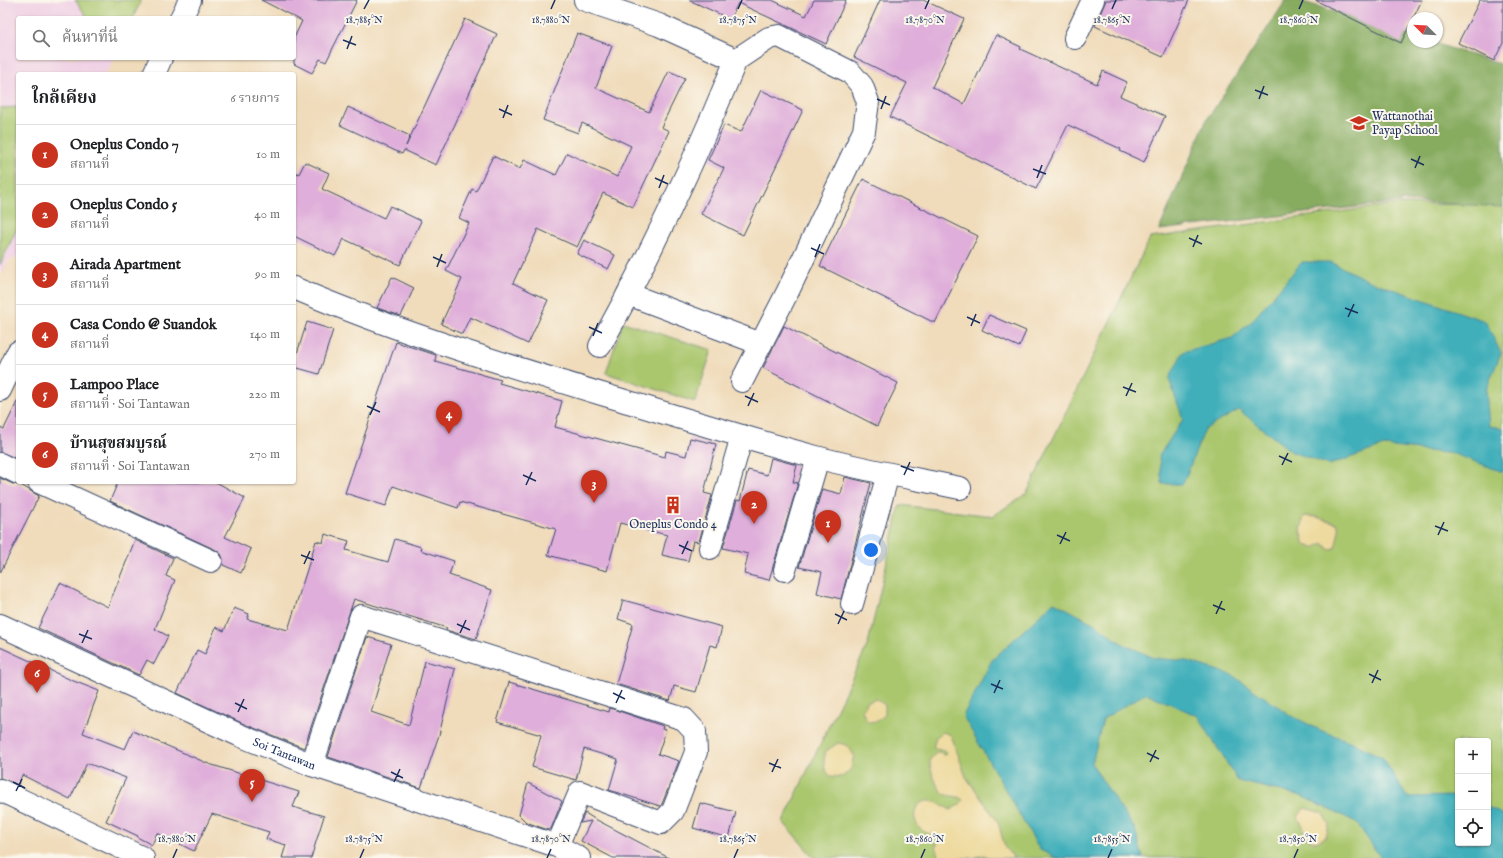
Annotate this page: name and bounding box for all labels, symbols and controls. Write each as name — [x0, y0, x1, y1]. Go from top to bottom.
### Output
north arrow — [1407, 12, 1443, 48]
text: 18.7885°N — [345, 14, 383, 27]
text: 18.7880°N — [532, 14, 571, 27]
text: 18.7875°N — [719, 14, 757, 27]
text: 18.7870°N — [905, 14, 945, 27]
text: 18.7865°N — [1093, 14, 1131, 27]
text: 18.7860°N — [1280, 14, 1319, 27]
search box — [16, 16, 296, 60]
icon: search — [30, 27, 52, 49]
text: ค้นหาที่นี่ — [62, 28, 118, 47]
text: ใกล้เคียง — [32, 88, 97, 109]
text: 6 รายการ — [230, 90, 280, 107]
place label: Wattanothai Payap School — [1372, 109, 1439, 139]
school or university icon: Wattanothai Payap School — [1349, 113, 1369, 133]
text: Oneplus Condo 7 — [70, 135, 179, 154]
text: 1 — [43, 146, 47, 163]
text: 10 m — [256, 146, 280, 163]
text: สถานที่ — [70, 156, 109, 173]
text: Oneplus Condo 5 — [70, 195, 177, 214]
text: 2 — [42, 206, 48, 223]
text: 40 m — [254, 206, 280, 223]
text: สถานที่ — [70, 216, 109, 233]
text: Airada Apartment — [70, 255, 181, 274]
text: 3 — [43, 266, 47, 283]
text: 90 m — [255, 266, 280, 283]
text: สถานที่ — [70, 276, 109, 293]
text: Casa Condo @ Suandok — [70, 315, 217, 334]
text: 4 — [42, 326, 48, 343]
text: 140 m — [250, 326, 280, 343]
text: สถานที่ — [70, 336, 109, 353]
text: Lampoo Place — [70, 375, 159, 394]
text: 5 — [43, 386, 47, 403]
text: 220 m — [249, 386, 280, 403]
text: สถานที่ · Soi Tantawan — [70, 396, 190, 413]
pin: 4 — [436, 401, 462, 434]
text: บ้านสุขสมบูรณ์ — [70, 434, 167, 453]
text: 6 — [42, 446, 48, 463]
text: 270 m — [249, 446, 280, 463]
text: สถานที่ · Soi Tantawan — [70, 458, 190, 475]
pin: 3 — [581, 470, 607, 503]
pin: 2 — [741, 491, 767, 524]
building icon: Oneplus Condo 4 — [663, 495, 683, 515]
pin: 1 — [815, 510, 841, 543]
place label: Oneplus Condo 4 — [629, 517, 717, 533]
your location — [861, 540, 881, 560]
pin: 6 — [24, 660, 50, 693]
street label: Soi Tantawan — [251, 734, 318, 773]
map controls — [1455, 738, 1491, 846]
button: + — [1455, 738, 1491, 774]
pin: 5 — [239, 769, 265, 802]
button: − — [1455, 774, 1491, 810]
button: locate — [1455, 810, 1491, 846]
text: 18.7880°N — [158, 833, 197, 846]
text: 18.7875°N — [345, 833, 383, 846]
text: 18.7870°N — [531, 833, 571, 846]
text: 18.7865°N — [719, 833, 757, 846]
text: 18.7860°N — [906, 833, 945, 846]
text: 18.7855°N — [1094, 833, 1131, 846]
text: 18.7850°N — [1279, 833, 1317, 846]

